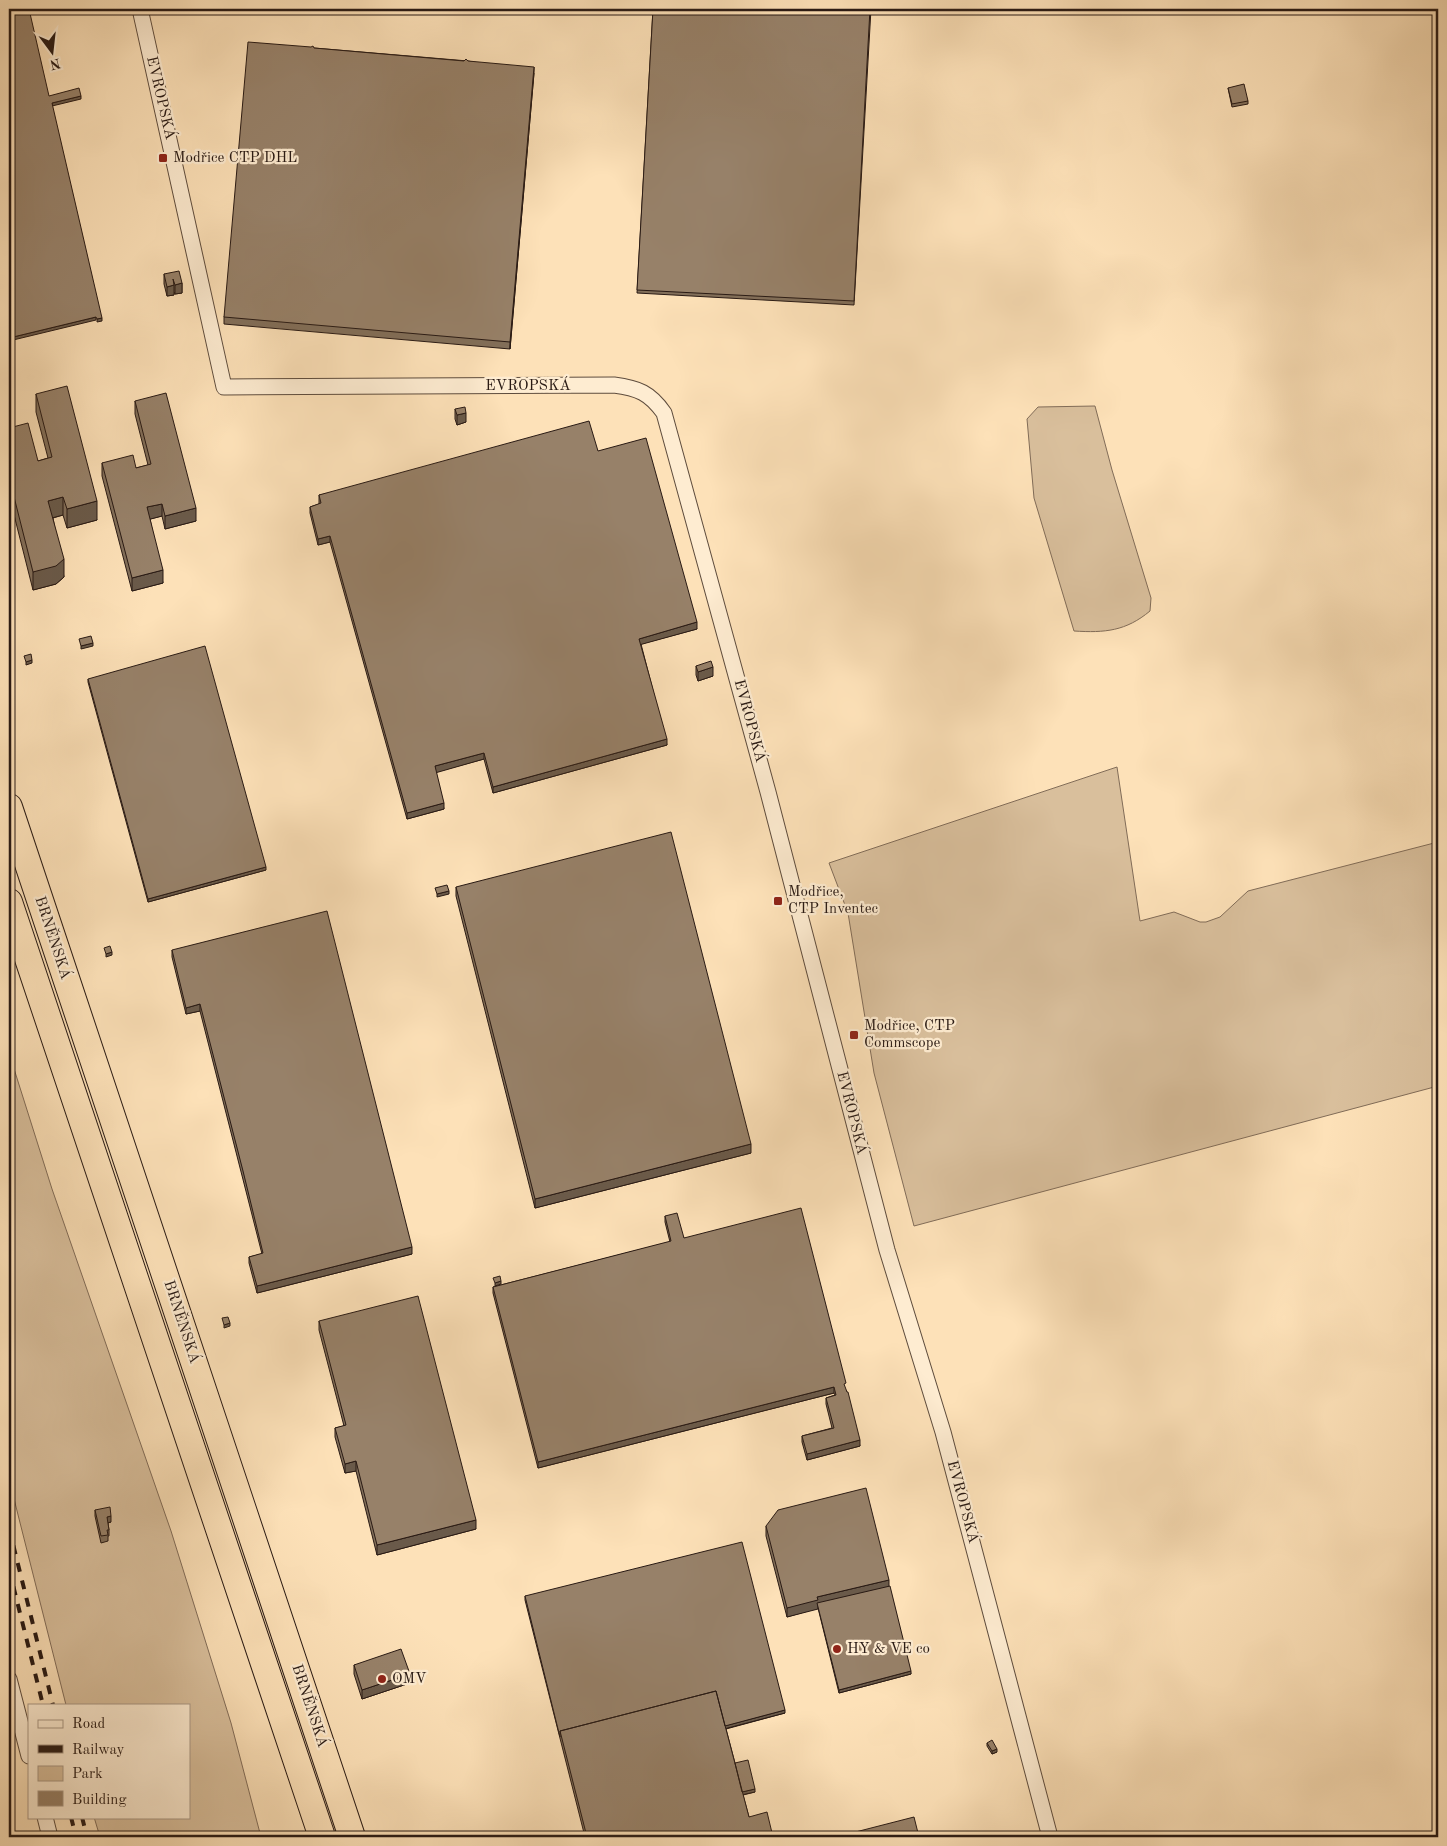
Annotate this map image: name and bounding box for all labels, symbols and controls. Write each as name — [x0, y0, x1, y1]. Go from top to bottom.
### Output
north arrow — [28, 28, 78, 78]
street label: EVROPSKÁ — [143, 54, 180, 142]
text: N — [48, 55, 62, 72]
place label: Modřice CTP DHL — [173, 151, 297, 166]
marker: Modřice CTP DHL — [157, 152, 169, 164]
street label: EVROPSKÁ — [485, 376, 571, 394]
street label: EVROPSKÁ — [731, 677, 770, 765]
place label: Modřice, CTP Inventec — [788, 885, 879, 917]
street label: BRNĚNSKÁ — [31, 894, 76, 982]
marker: Modřice, CTP Inventec — [772, 895, 784, 907]
place label: Modřice, CTP Commscope — [864, 1019, 955, 1051]
marker: Modřice, CTP Commscope — [848, 1029, 860, 1041]
street label: EVROPSKÁ — [833, 1069, 872, 1157]
street label: BRNĚNSKÁ — [160, 1278, 205, 1366]
street label: EVROPSKÁ — [944, 1458, 983, 1546]
place label: HY & VE co — [847, 1642, 930, 1657]
marker: HY & VE co — [831, 1643, 843, 1655]
street label: BRNĚNSKÁ — [288, 1662, 333, 1750]
place label: OMV — [392, 1672, 427, 1687]
marker: OMV — [376, 1673, 388, 1685]
legend — [28, 1704, 190, 1818]
text: Road — [72, 1717, 106, 1732]
text: Railway — [72, 1743, 125, 1758]
text: Park — [72, 1767, 103, 1782]
text: Building — [72, 1793, 127, 1808]

